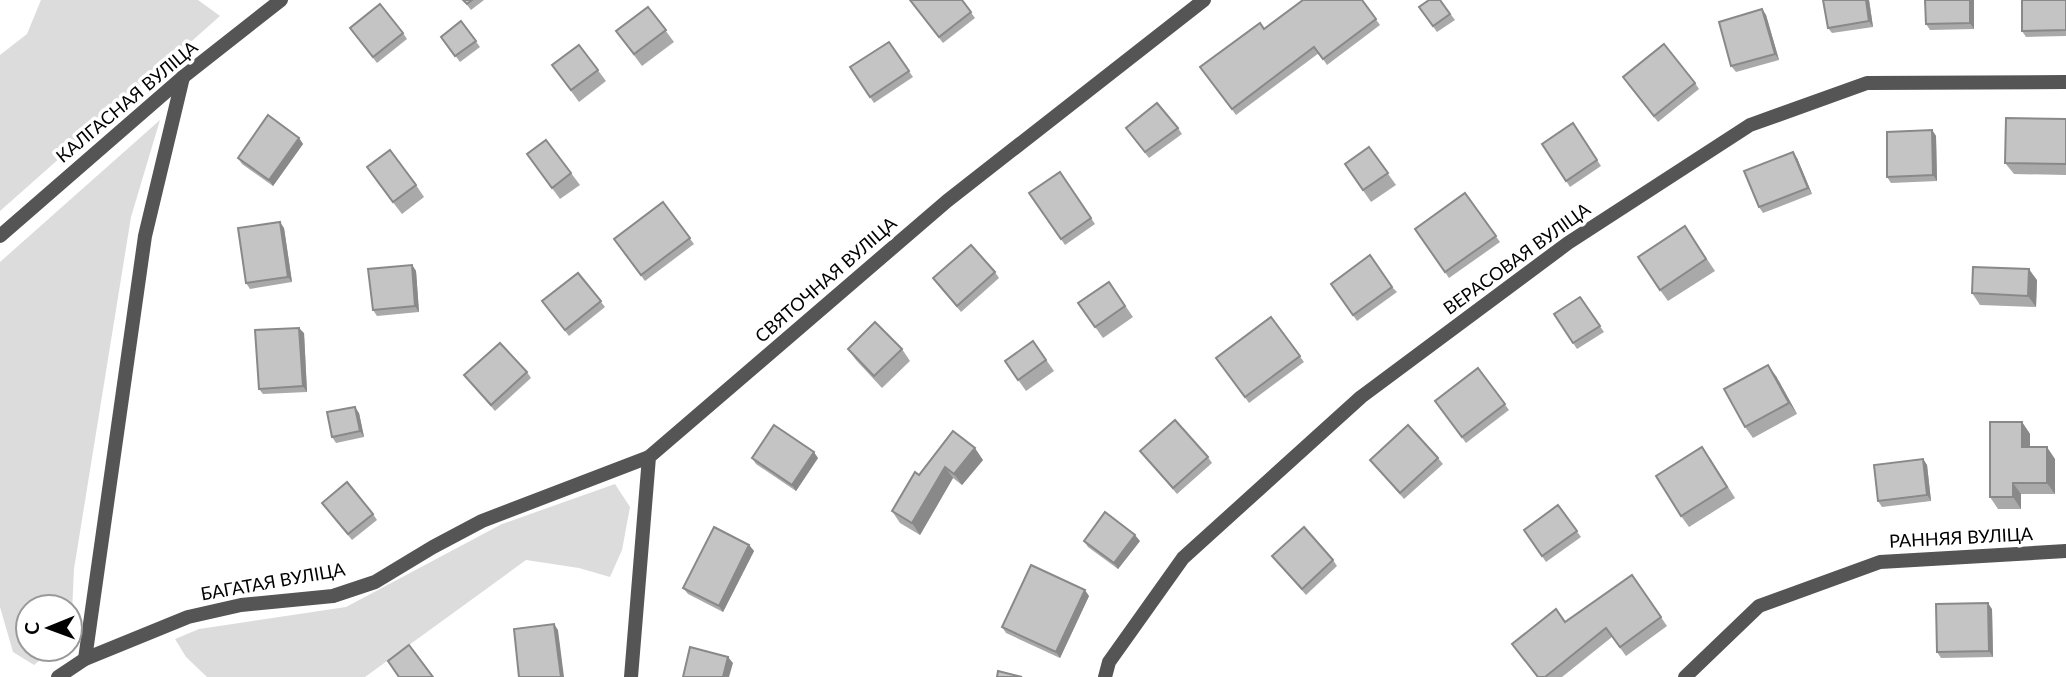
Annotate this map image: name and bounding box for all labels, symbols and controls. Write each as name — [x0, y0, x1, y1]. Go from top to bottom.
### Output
street label: КАЛГАСНАЯ ВУЛІЦА — [51, 35, 202, 167]
street label: ВЕРАСОВАЯ ВУЛІЦА — [1439, 197, 1595, 319]
street label: СВЯТОЧНАЯ ВУЛІЦА — [750, 211, 901, 347]
street label: РАННЯЯ ВУЛІЦА — [1888, 522, 2034, 552]
street label: БАГАТАЯ ВУЛІЦА — [199, 557, 348, 605]
north arrow — [14, 593, 84, 663]
text: С — [20, 621, 43, 635]

